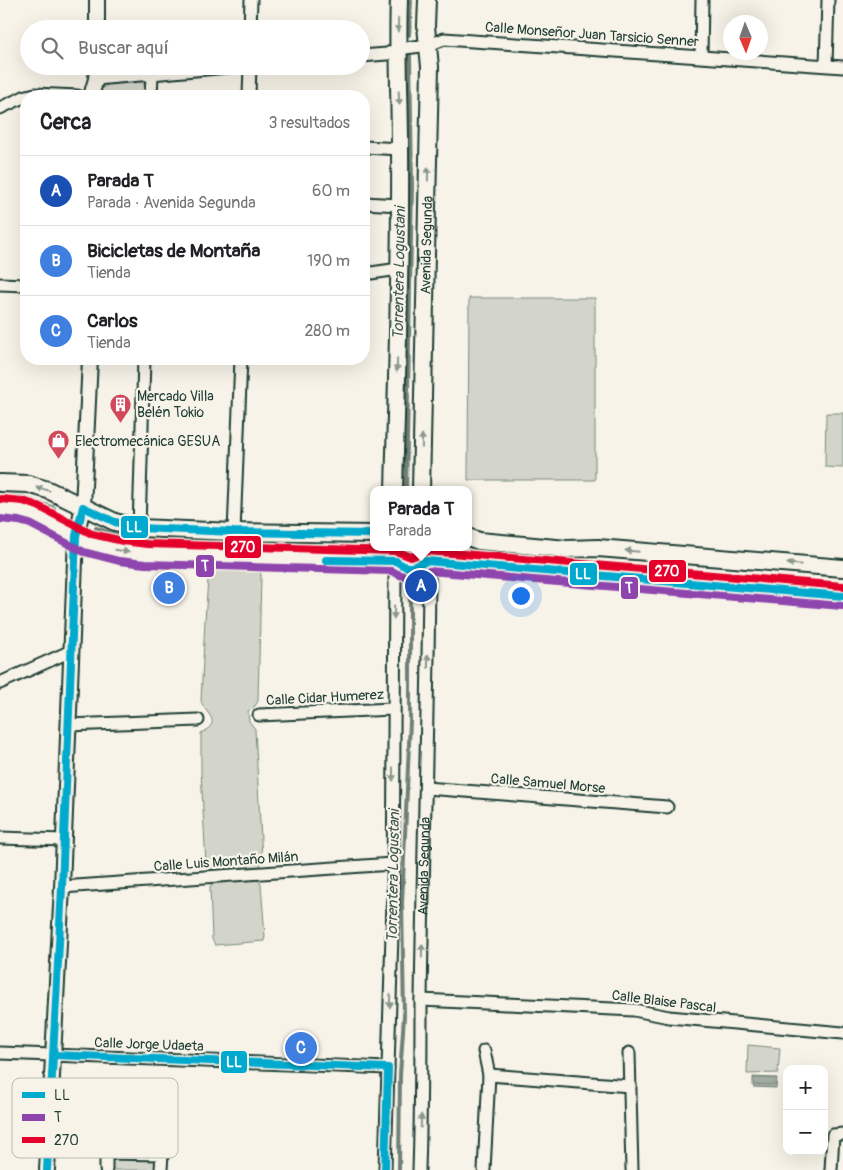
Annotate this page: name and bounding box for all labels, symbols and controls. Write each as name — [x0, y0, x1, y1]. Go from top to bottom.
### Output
north arrow — [723, 15, 768, 60]
one-way arrow — [394, 17, 402, 33]
street label: Calle Monseñor Juan Tarsicio Senner — [484, 19, 699, 50]
search box — [20, 20, 370, 75]
icon: search — [38, 34, 66, 62]
text: Buscar aquí — [78, 36, 169, 60]
one-way arrow — [395, 90, 403, 106]
text: Cerca — [40, 109, 91, 136]
text: 3 resultados — [268, 113, 350, 133]
one-way arrow — [424, 165, 432, 181]
text: Parada T — [87, 169, 154, 193]
text: A — [51, 181, 61, 201]
text: 60 m — [312, 181, 350, 201]
text: Parada · Avenida Segunda — [87, 193, 256, 213]
street label: Avenida Segunda — [417, 196, 436, 295]
water label: Torrentera Logustani — [389, 204, 410, 339]
text: Bicicletas de Montaña — [87, 239, 260, 263]
text: B — [51, 251, 61, 271]
text: 190 m — [307, 251, 350, 271]
text: Tienda — [87, 263, 131, 283]
text: Carlos — [87, 309, 138, 333]
text: C — [51, 321, 61, 341]
text: 280 m — [304, 321, 350, 341]
text: Tienda — [87, 333, 131, 353]
one-way arrow — [393, 358, 401, 374]
place label: Mercado Villa Belén Tokio — [137, 388, 214, 421]
building icon: Mercado Villa Belén Tokio — [109, 392, 133, 423]
shop icon: Electromecánica GESUA — [47, 429, 71, 460]
place label: Electromecánica GESUA — [75, 433, 220, 450]
one-way arrow — [418, 433, 426, 449]
one-way arrow — [36, 484, 51, 492]
popup — [370, 486, 472, 551]
text: Parada T — [388, 497, 455, 521]
line badge: LL — [120, 515, 149, 539]
text: LL — [126, 519, 142, 536]
text: Parada — [388, 521, 432, 541]
line badge: 270 — [224, 535, 262, 559]
text: 270 — [231, 539, 256, 556]
one-way arrow — [114, 547, 130, 555]
one-way arrow — [624, 547, 640, 555]
line badge: T — [195, 554, 215, 578]
text: T — [200, 558, 209, 575]
line badge: 270 — [648, 559, 687, 583]
one-way arrow — [786, 560, 802, 568]
line badge: LL — [569, 562, 598, 586]
text: 270 — [655, 563, 680, 580]
text: LL — [575, 566, 591, 583]
pin: A — [405, 567, 437, 605]
pin: B — [153, 569, 185, 607]
line badge: T — [620, 576, 639, 600]
text: T — [624, 580, 633, 597]
your location — [508, 583, 534, 609]
one-way arrow — [390, 604, 398, 620]
one-way arrow — [424, 653, 432, 669]
street label: Calle Cidar Humerez — [266, 686, 384, 709]
one-way arrow — [389, 767, 397, 783]
street label: Calle Samuel Morse — [490, 770, 606, 797]
water label: Torrentera Logustani — [383, 807, 404, 942]
street label: Avenida Segunda — [415, 817, 434, 916]
street label: Calle Luis Montaño Milán — [153, 848, 299, 875]
one-way arrow — [419, 943, 427, 959]
street label: Calle Blaise Pascal — [611, 987, 717, 1016]
one-way arrow — [385, 993, 393, 1009]
pin: C — [285, 1029, 317, 1067]
street label: Calle Jorge Udaeta — [94, 1034, 204, 1055]
line badge: LL — [220, 1050, 248, 1074]
text: LL — [226, 1054, 242, 1071]
map controls — [783, 1065, 828, 1155]
button: + — [783, 1065, 828, 1110]
legend — [12, 1078, 178, 1158]
text: LL — [54, 1087, 70, 1104]
text: T — [54, 1109, 62, 1126]
button: − — [783, 1110, 828, 1155]
one-way arrow — [417, 1113, 425, 1129]
text: 270 — [54, 1132, 79, 1149]

